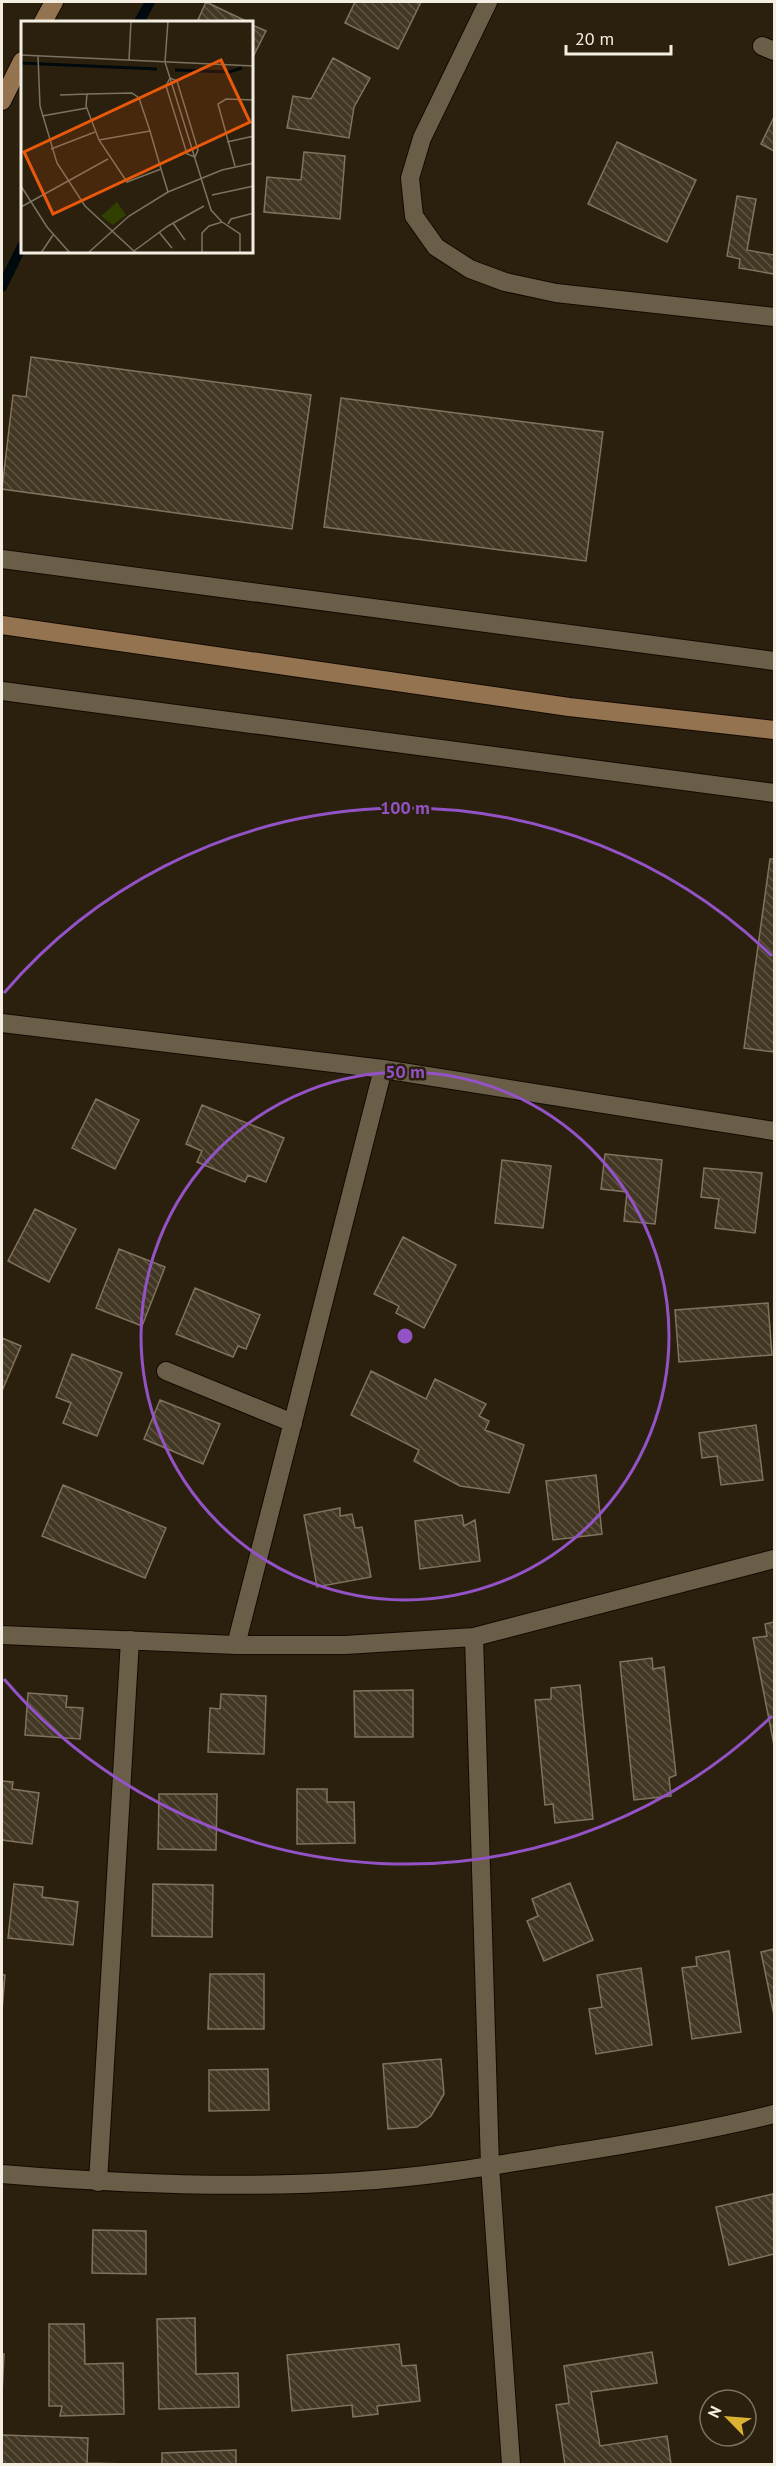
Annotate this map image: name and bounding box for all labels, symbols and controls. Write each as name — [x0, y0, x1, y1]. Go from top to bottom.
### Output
scale bar — [566, 18, 671, 56]
inset map — [21, 21, 254, 254]
text: 20 m — [575, 27, 614, 50]
text: 100 m — [380, 796, 430, 819]
text: 50 m — [385, 1060, 425, 1083]
centre of rings — [395, 1326, 415, 1346]
north arrow — [698, 2388, 758, 2448]
text: N — [703, 2403, 726, 2421]

